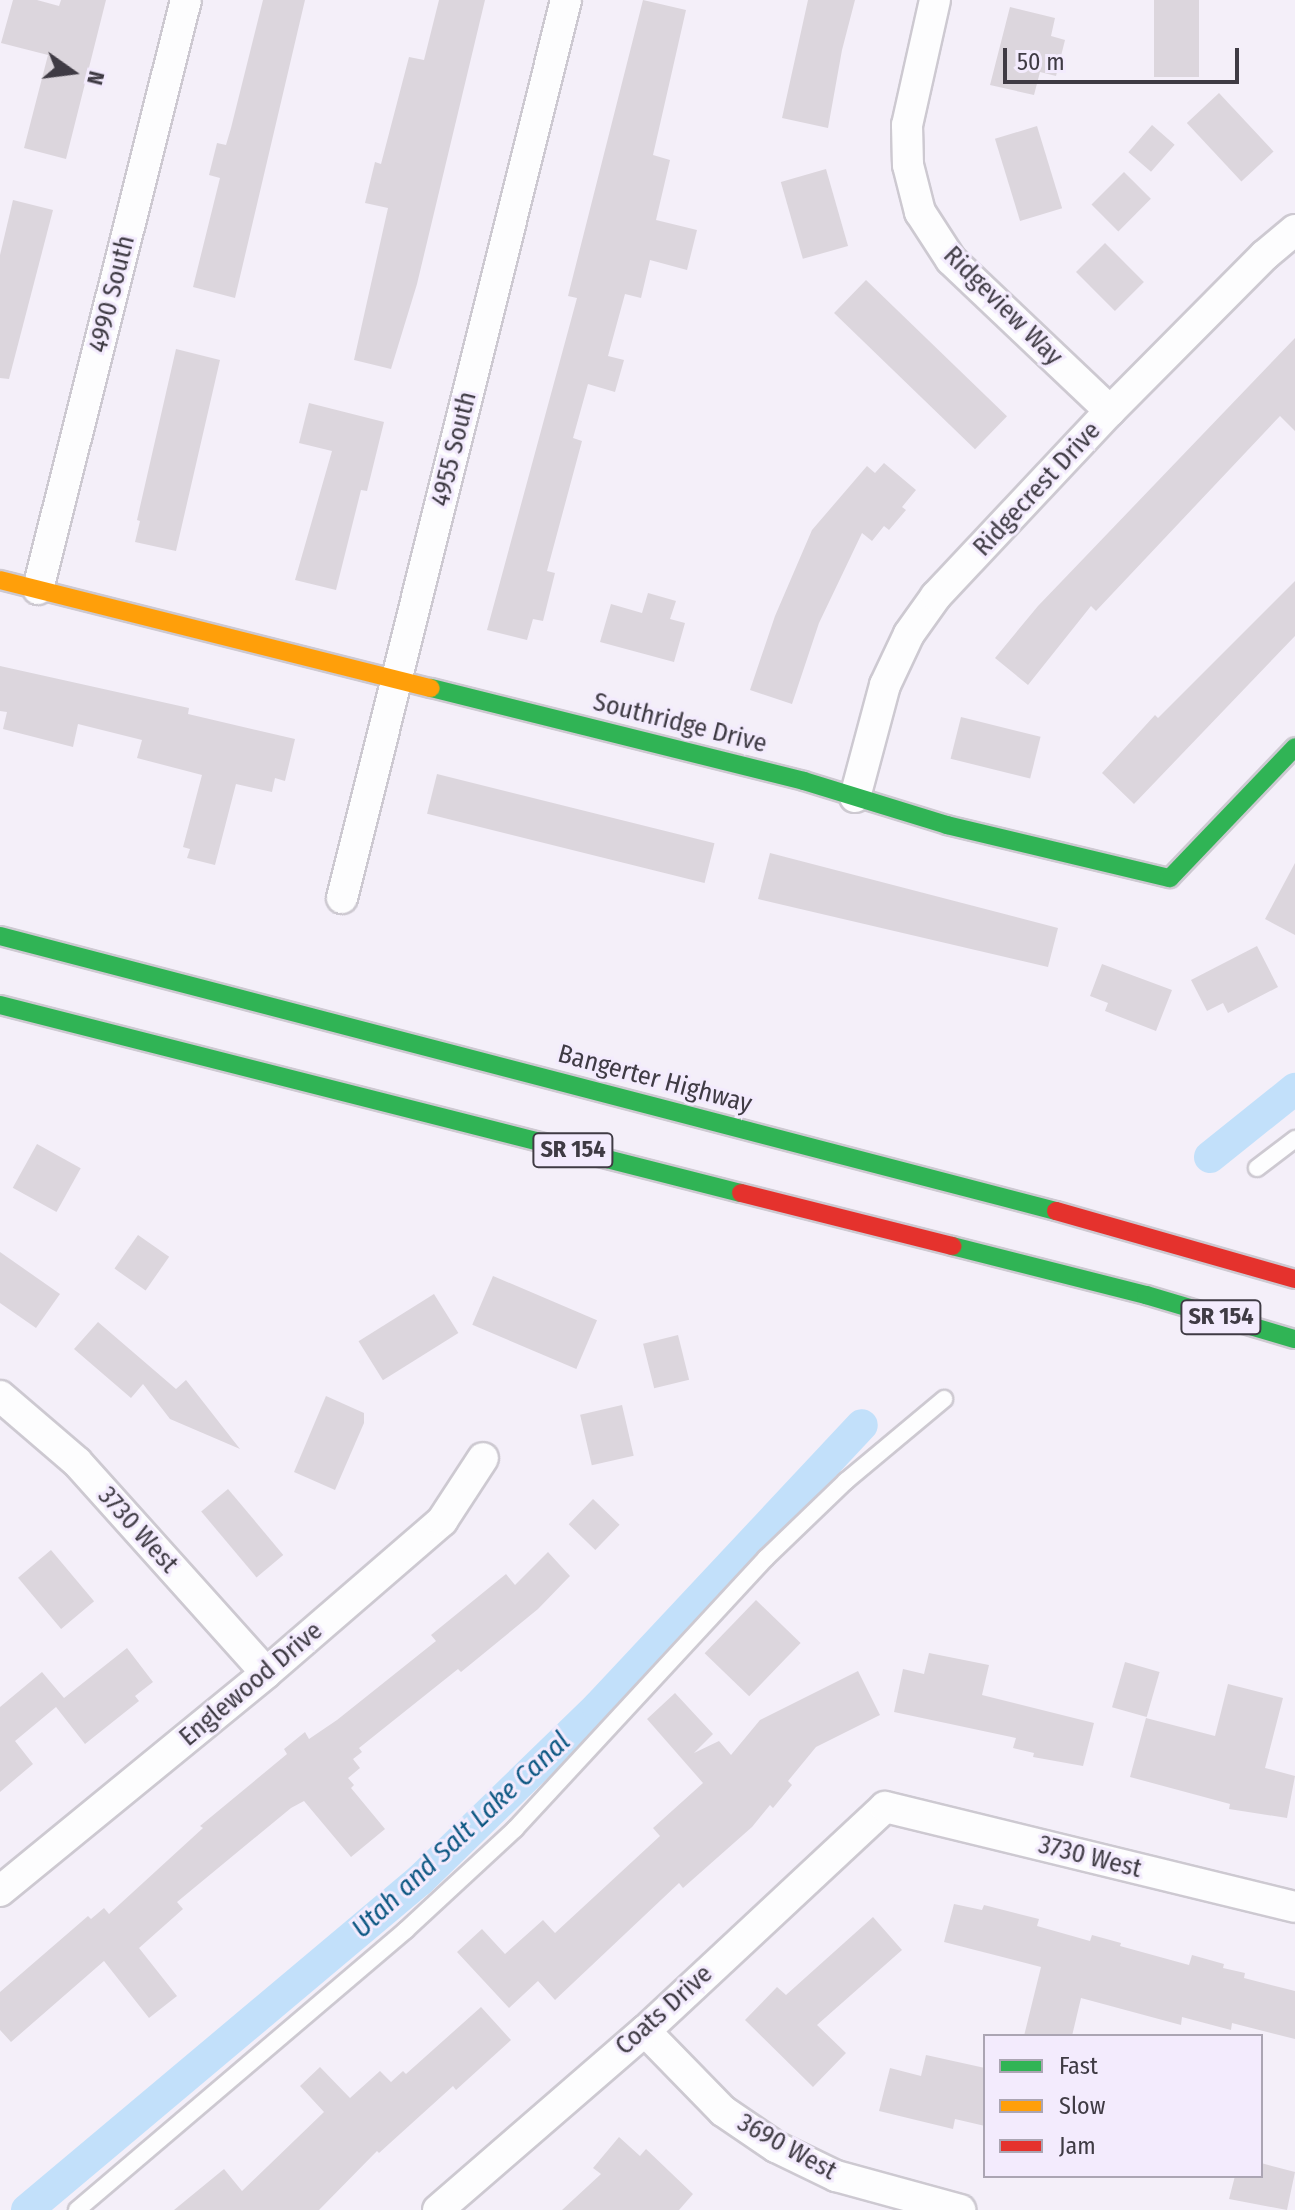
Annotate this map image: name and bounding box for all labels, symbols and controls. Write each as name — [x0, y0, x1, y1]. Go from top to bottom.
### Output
north arrow — [32, 32, 112, 112]
scale bar — [1007, 32, 1243, 82]
text: 50 m — [1017, 48, 1065, 76]
text: N — [81, 68, 110, 88]
street label: 4990 South — [82, 232, 142, 356]
street label: Ridgeview Way — [937, 240, 1069, 372]
street label: 4955 South — [425, 388, 483, 510]
street label: Ridgecrest Drive — [967, 415, 1107, 563]
street label: Southridge Drive — [590, 686, 770, 760]
street label: Bangerter Highway — [555, 1038, 755, 1120]
road number: SR 154 — [531, 1130, 615, 1170]
road number: SR 154 — [1179, 1297, 1263, 1337]
street label: 3730 West — [91, 1481, 185, 1579]
street label: Englewood Drive — [173, 1615, 329, 1753]
water label: Utah and Salt Lake Canal — [345, 1725, 577, 1945]
street label: 3730 West — [1035, 1829, 1145, 1885]
street label: Coats Drive — [609, 1958, 719, 2062]
legend — [983, 2034, 1263, 2178]
text: Fast — [1059, 2052, 1098, 2080]
text: Slow — [1059, 2092, 1105, 2120]
street label: 3690 West — [732, 2107, 842, 2187]
text: Jam — [1059, 2132, 1096, 2160]

